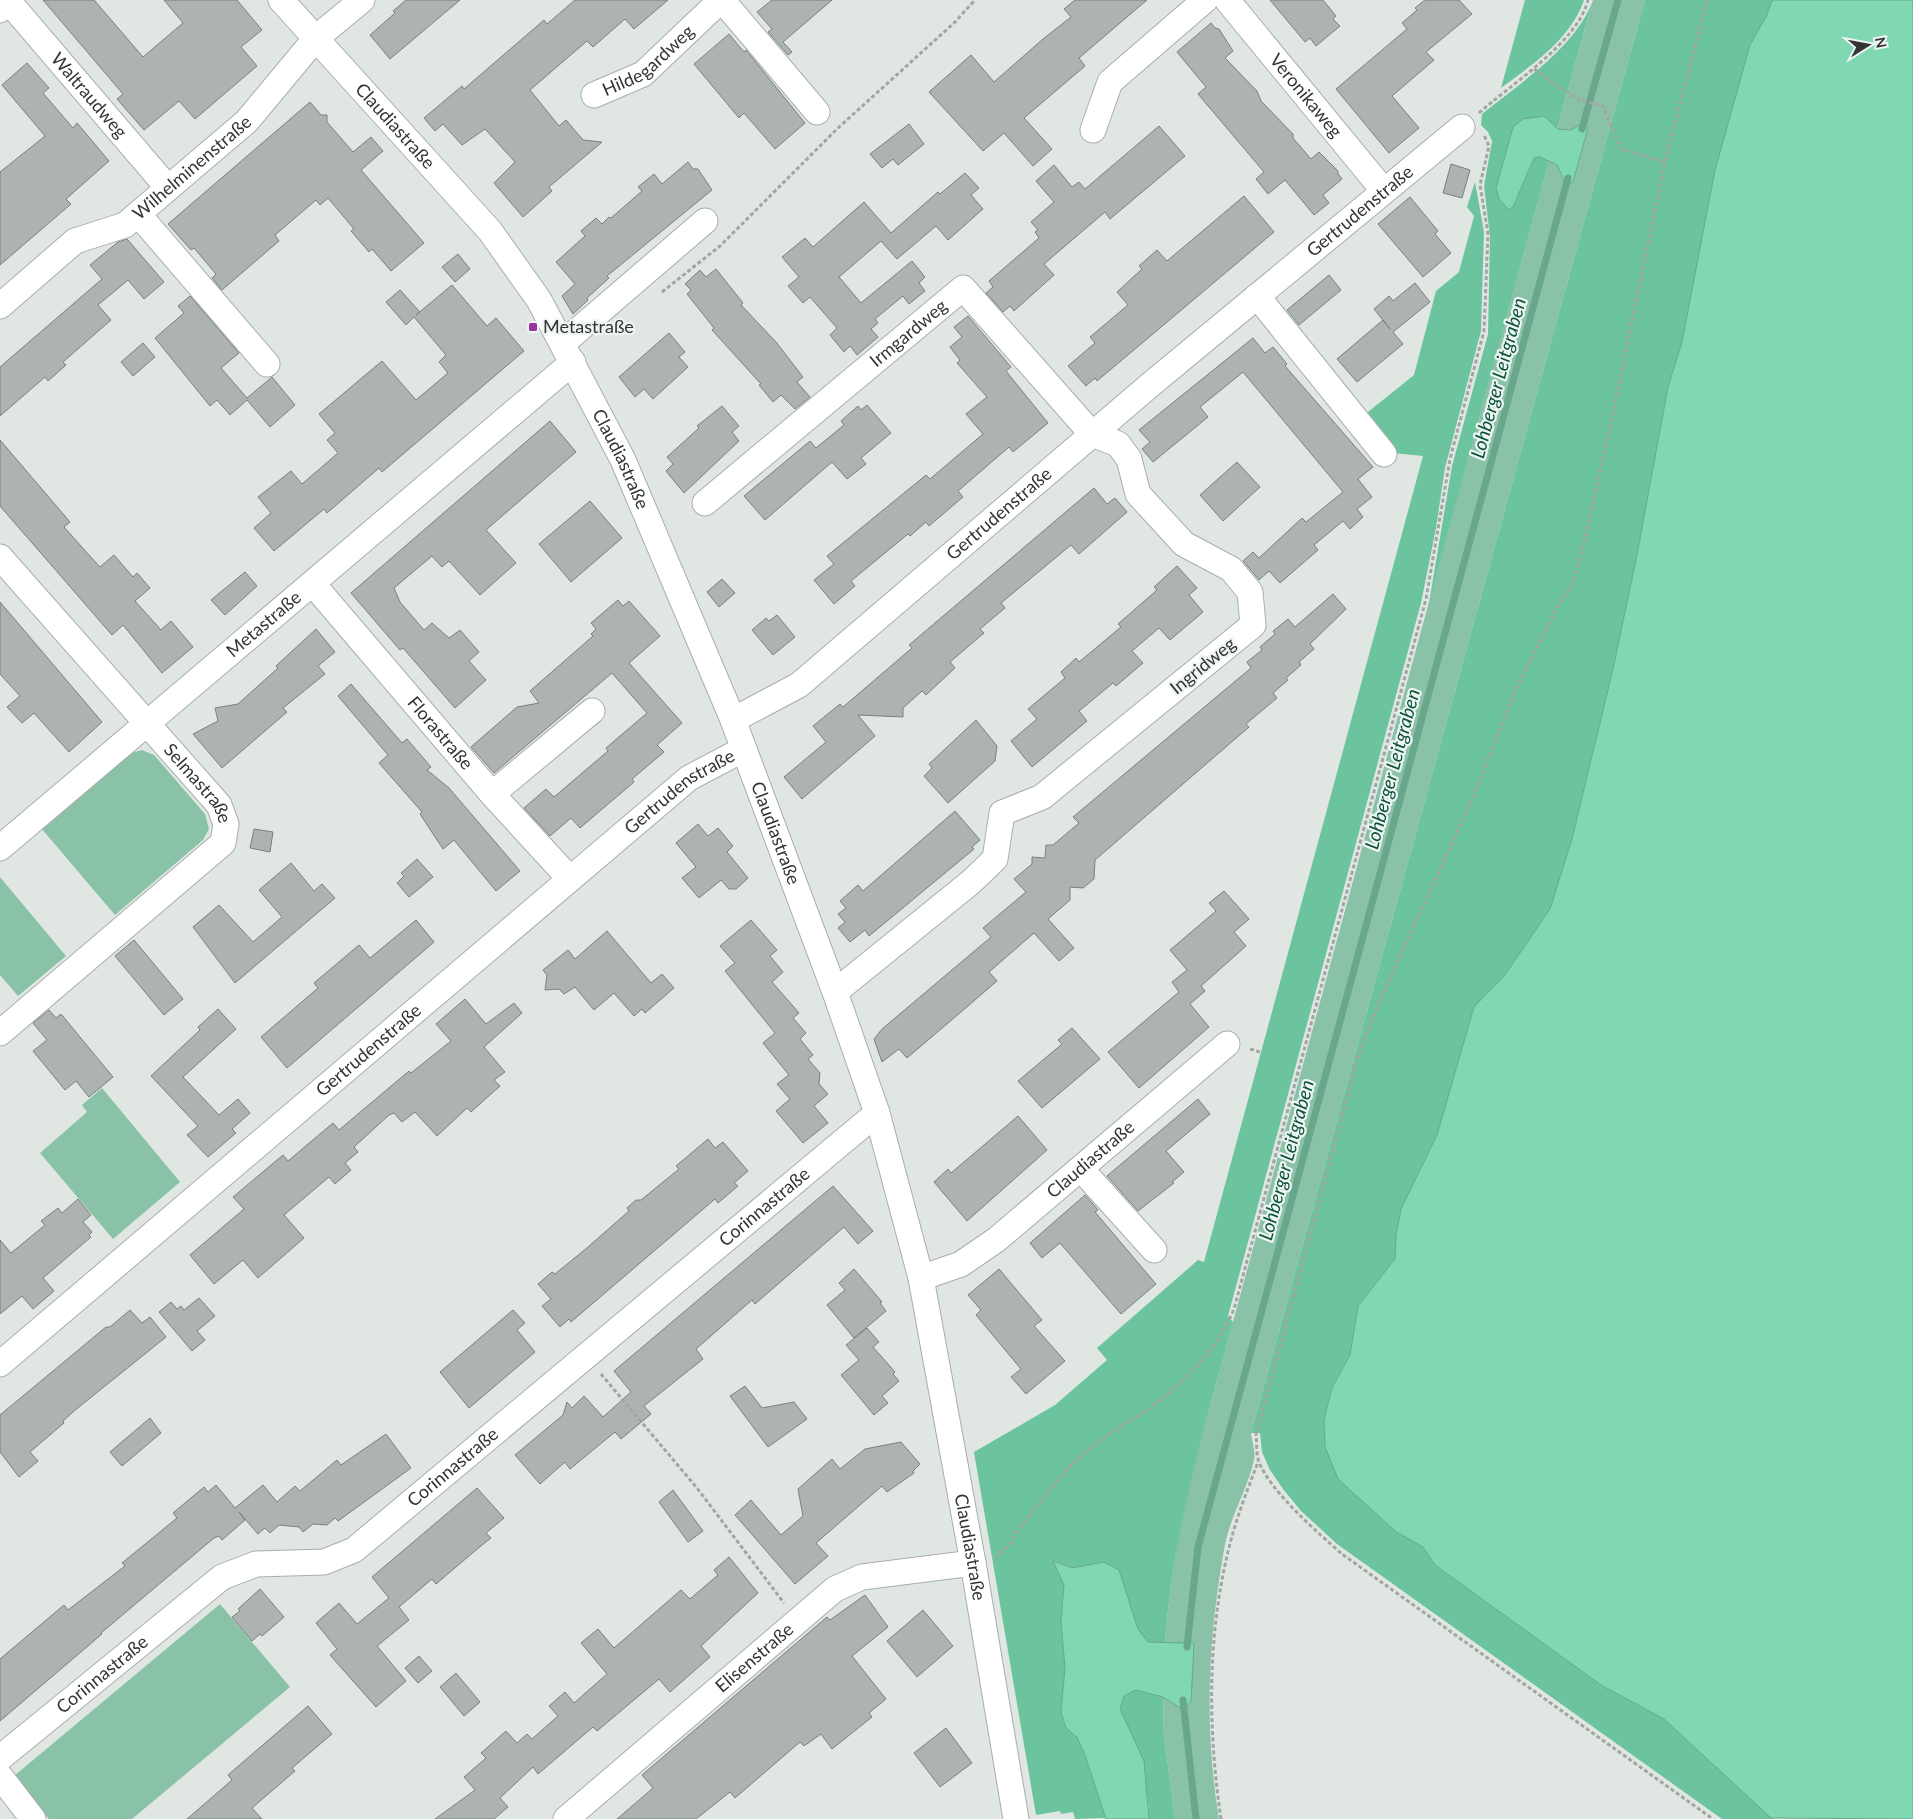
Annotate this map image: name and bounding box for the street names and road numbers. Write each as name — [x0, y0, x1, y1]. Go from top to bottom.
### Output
street label: Hildegardweg — [599, 20, 698, 100]
street label: Waltraudweg — [47, 47, 132, 142]
street label: Veronikaweg — [1266, 49, 1347, 142]
street label: Claudiastraße — [351, 78, 440, 173]
street label: Wilhelminenstraße — [128, 110, 255, 224]
street label: Gertrudenstraße — [1302, 160, 1417, 261]
street label: Irmgardweg — [865, 294, 951, 371]
street label: Claudiastraße — [588, 405, 654, 512]
street label: Gertrudenstraße — [941, 462, 1056, 564]
street label: Metastraße — [221, 586, 305, 661]
street label: Ingridweg — [1165, 632, 1240, 698]
street label: Florastraße — [404, 691, 478, 774]
street label: Selmastraße — [160, 738, 237, 826]
street label: Gertrudenstraße — [619, 744, 738, 838]
street label: Claudiastraße — [747, 778, 806, 887]
street label: Gertrudenstraße — [311, 999, 425, 1101]
street label: Claudiastraße — [1042, 1115, 1138, 1202]
street label: Corinnastraße — [714, 1162, 814, 1251]
street label: Corinnastraße — [402, 1422, 502, 1511]
street label: Claudiastraße — [951, 1492, 991, 1602]
street label: Elisenstraße — [710, 1618, 797, 1697]
street label: Corinnastraße — [51, 1630, 152, 1718]

